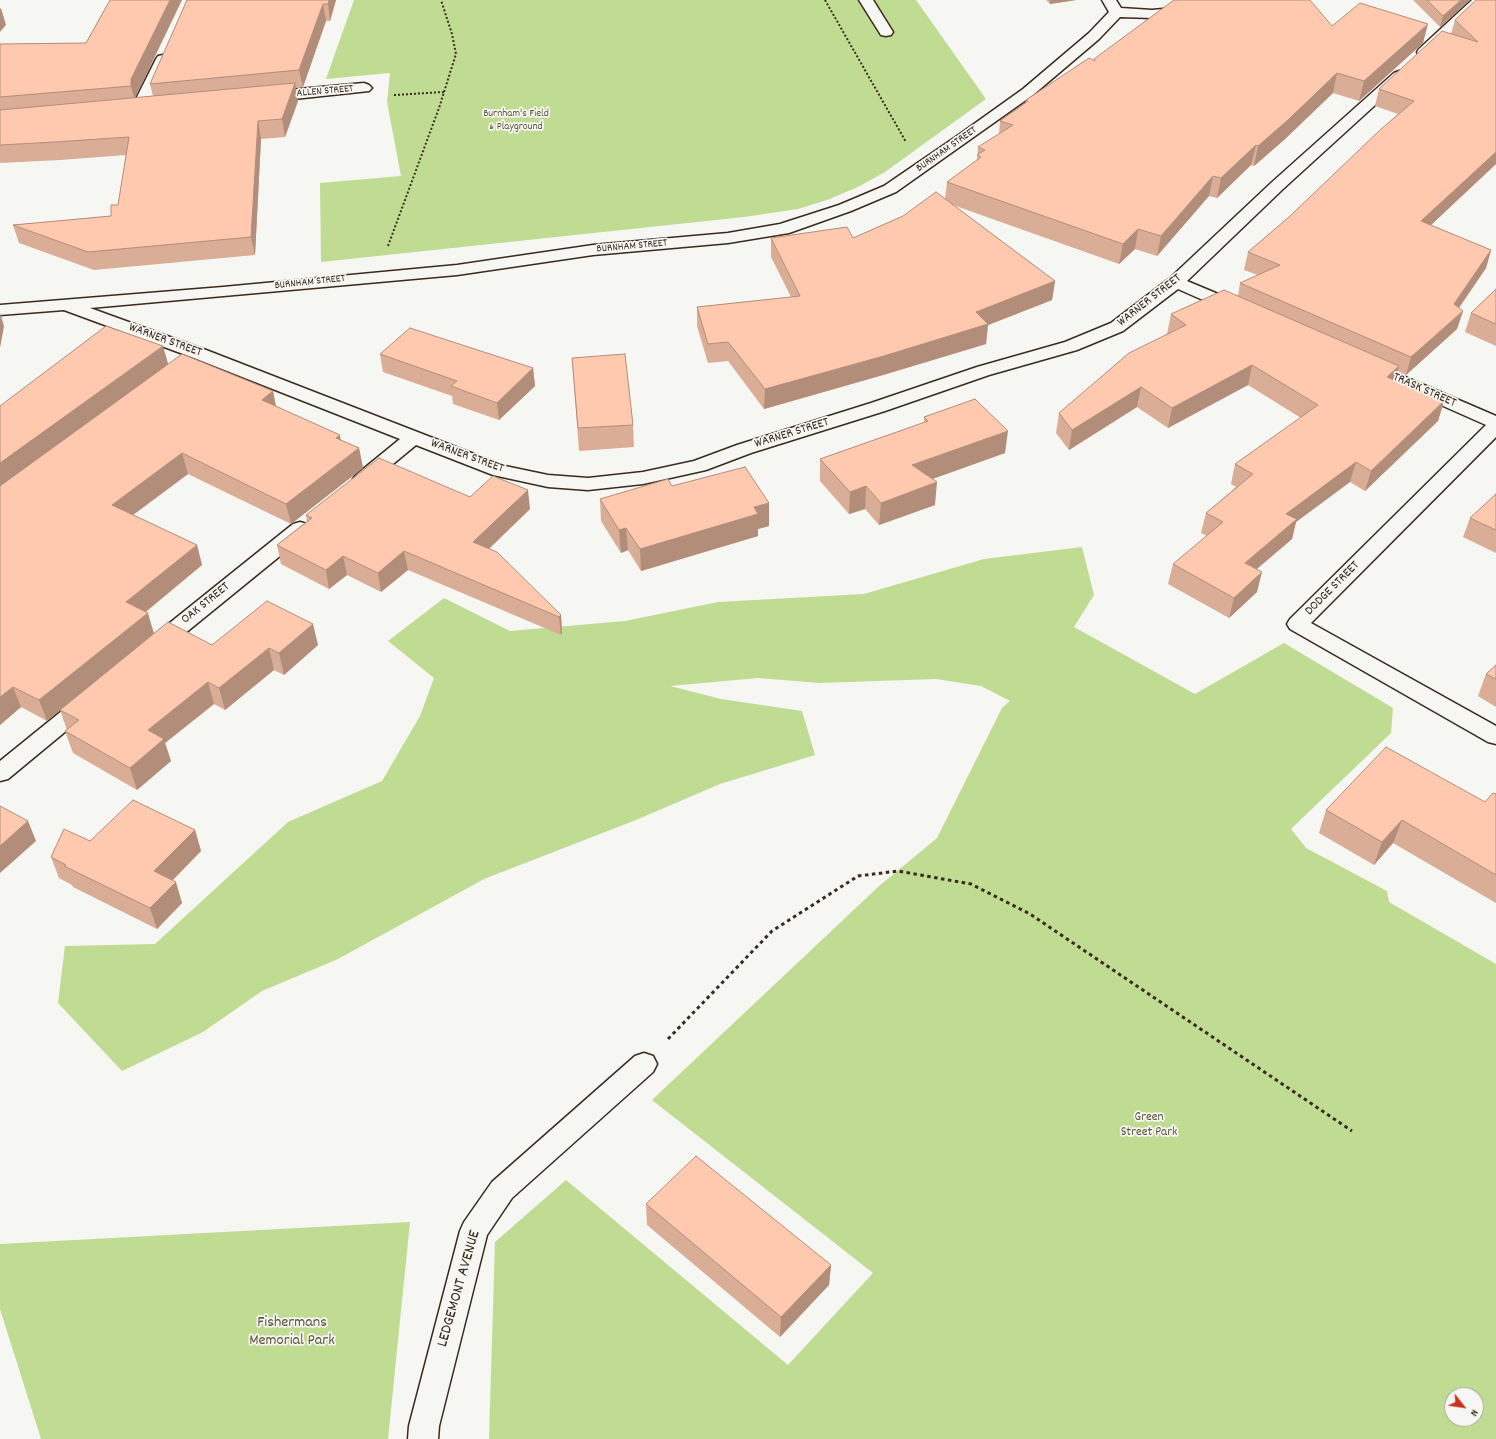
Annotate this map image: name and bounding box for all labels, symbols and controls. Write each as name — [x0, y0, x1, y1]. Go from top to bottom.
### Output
street label: ALLEN STREET — [296, 83, 354, 101]
park label: Burnham's Field & Playground — [483, 107, 549, 133]
street label: BURNHAM STREET — [914, 124, 980, 176]
street label: BURNHAM STREET — [596, 237, 668, 257]
street label: WARNER STREET — [1115, 271, 1185, 331]
street label: BURNHAM STREET — [274, 273, 346, 293]
street label: WARNER STREET — [126, 321, 204, 361]
street label: TRASK STREET — [1390, 370, 1458, 412]
street label: WARNER STREET — [753, 415, 831, 453]
street label: WARNER STREET — [428, 437, 506, 477]
street label: DODGE STREET — [1303, 559, 1363, 619]
street label: OAK STREET — [179, 580, 233, 628]
park label: Green Street Park — [1121, 1110, 1177, 1141]
street label: LEDGEMONT AVENUE — [434, 1228, 486, 1350]
park label: Fishermans Memorial Park — [249, 1314, 335, 1352]
north arrow — [1444, 1387, 1484, 1427]
text: N — [1465, 1406, 1482, 1419]

